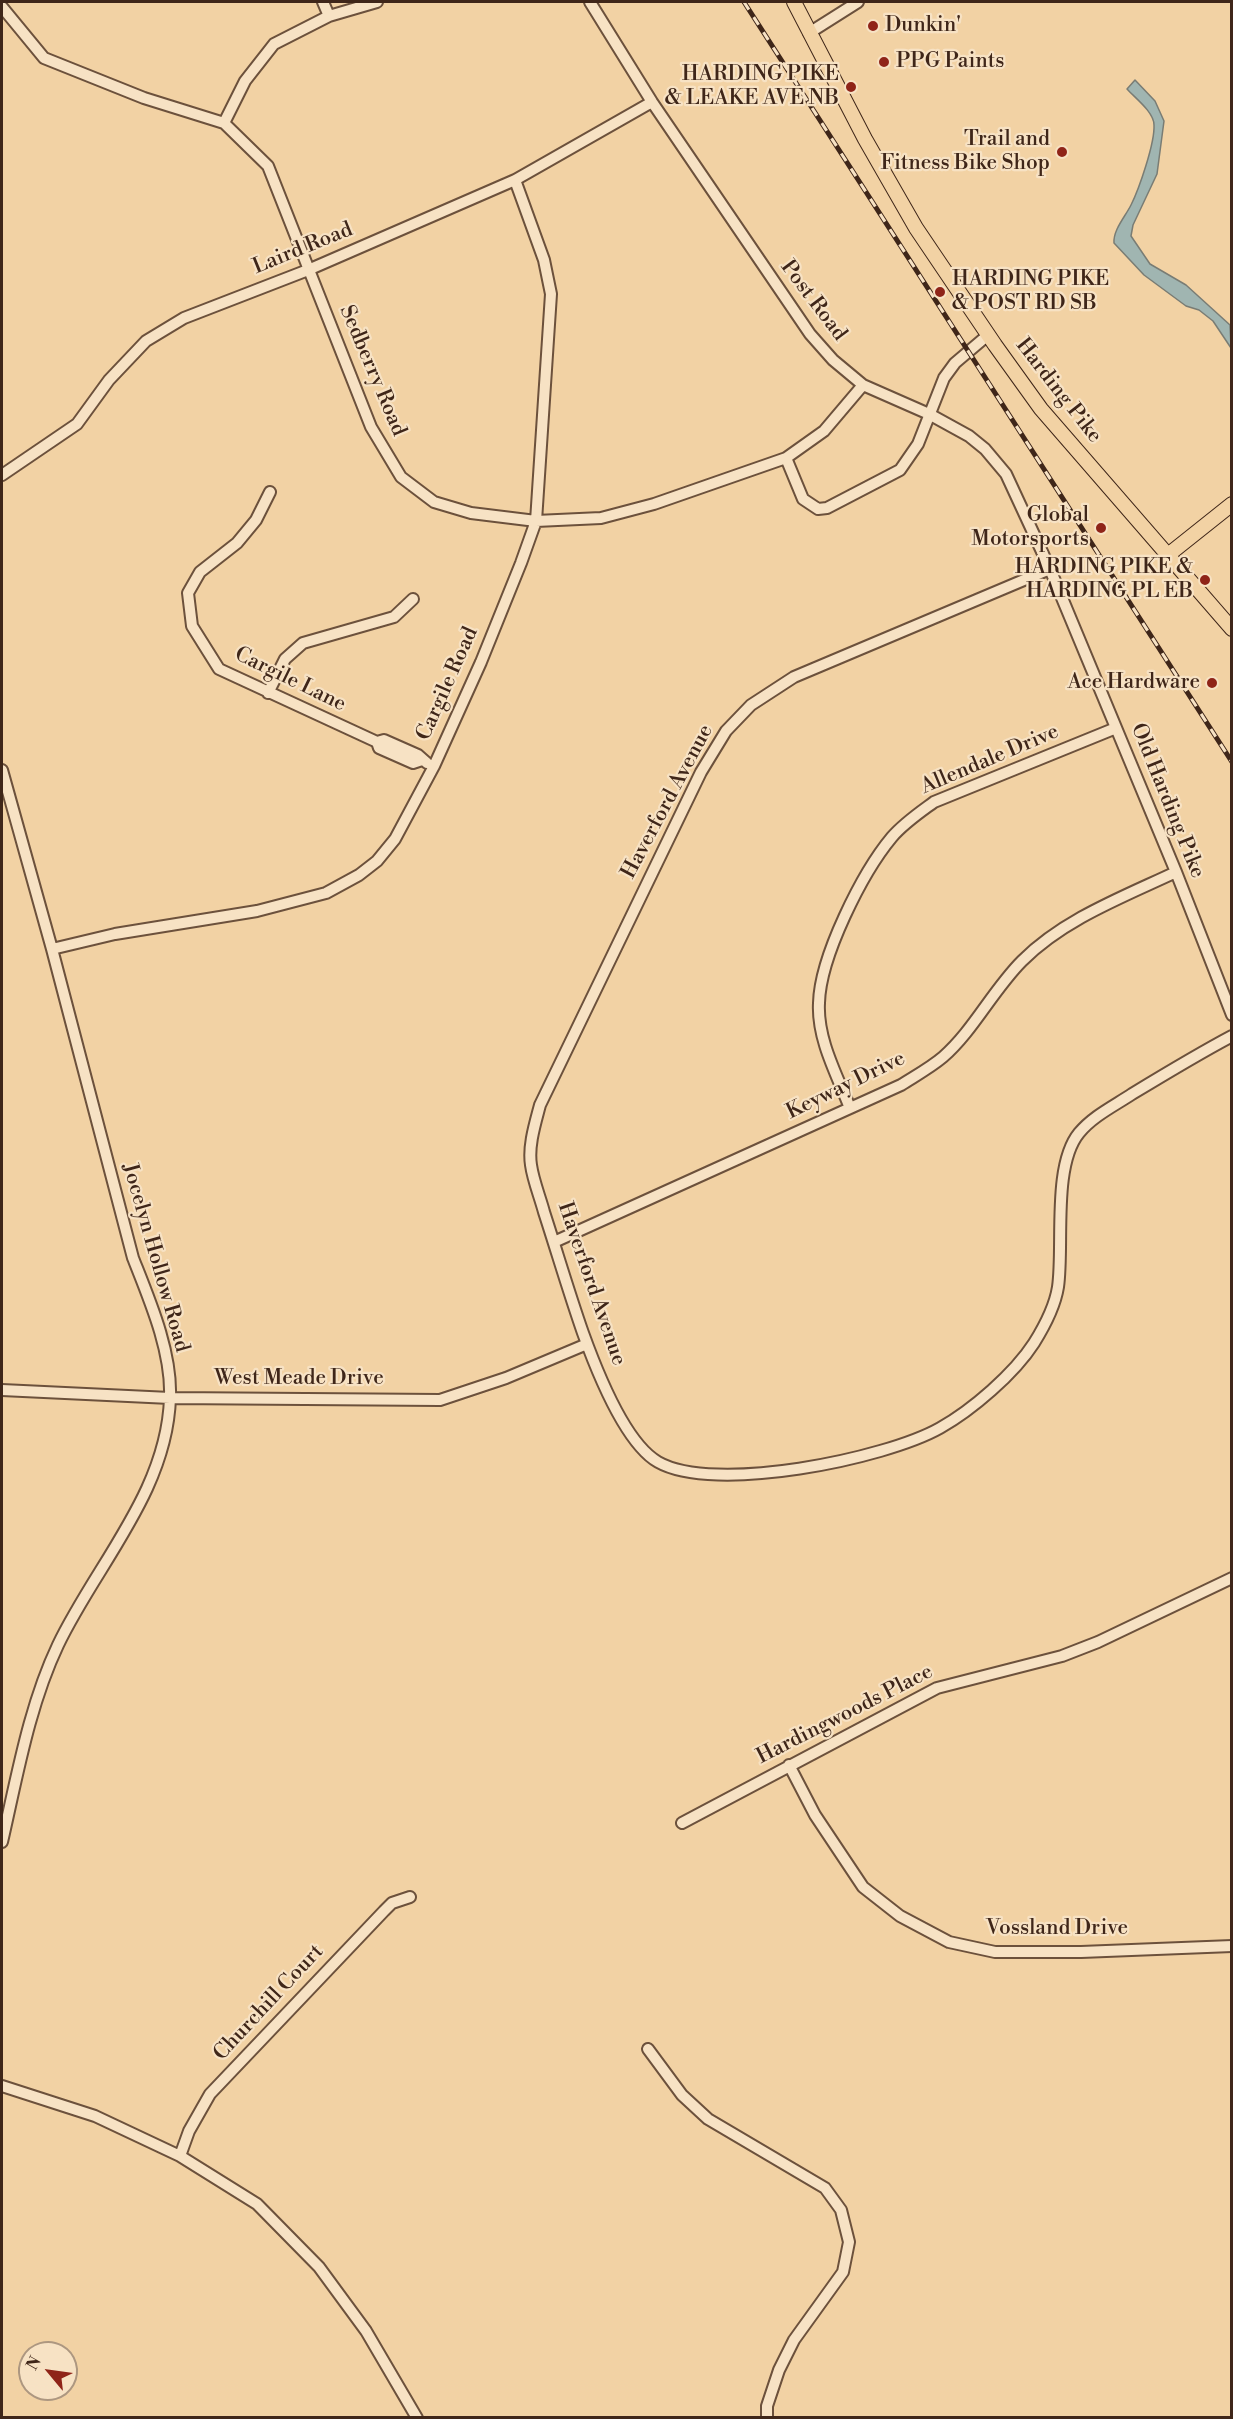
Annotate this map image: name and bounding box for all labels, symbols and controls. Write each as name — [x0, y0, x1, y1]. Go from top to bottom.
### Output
place label: Dunkin' — [885, 13, 961, 39]
marker: Dunkin' — [866, 19, 880, 33]
place label: PPG Paints — [896, 49, 1005, 75]
marker: PPG Paints — [877, 55, 891, 69]
place label: HARDING PIKE & LEAKE AVE NB — [665, 62, 839, 112]
marker: HARDING PIKE & LEAKE AVE NB — [844, 80, 858, 94]
place label: Trail and Fitness Bike Shop — [881, 127, 1050, 177]
marker: Trail and Fitness Bike Shop — [1055, 145, 1069, 159]
street label: Laird Road — [249, 218, 357, 280]
street label: Post Road — [774, 256, 852, 346]
place label: HARDING PIKE & POST RD SB — [952, 267, 1109, 317]
marker: HARDING PIKE & POST RD SB — [933, 285, 947, 299]
street label: Sedberry Road — [333, 302, 411, 440]
street label: Harding Pike — [1009, 334, 1107, 448]
place label: Global Motorsports — [971, 503, 1089, 553]
marker: Global Motorsports — [1094, 521, 1108, 535]
place label: HARDING PIKE & HARDING PL EB — [1015, 555, 1193, 605]
marker: HARDING PIKE & HARDING PL EB — [1198, 573, 1212, 587]
street label: Cargile Road — [412, 623, 484, 745]
street label: Cargile Lane — [230, 642, 350, 718]
place label: Ace Hardware — [1067, 670, 1200, 696]
marker: Ace Hardware — [1205, 676, 1219, 690]
street label: Allendale Drive — [917, 720, 1063, 800]
street label: Old Harding Pike — [1125, 720, 1209, 882]
street label: Haverford Avenue — [617, 721, 719, 883]
street label: Keyway Drive — [783, 1046, 909, 1126]
street label: Jocelyn Hollow Road — [116, 1161, 194, 1355]
street label: Haverford Avenue — [551, 1199, 631, 1369]
street label: West Meade Drive — [214, 1366, 384, 1392]
street label: Hardingwoods Place — [753, 1660, 937, 1770]
street label: Vossland Drive — [986, 1916, 1128, 1942]
street label: Churchill Court — [209, 1940, 329, 2066]
north arrow — [18, 2341, 78, 2401]
text: N — [22, 2353, 46, 2374]

